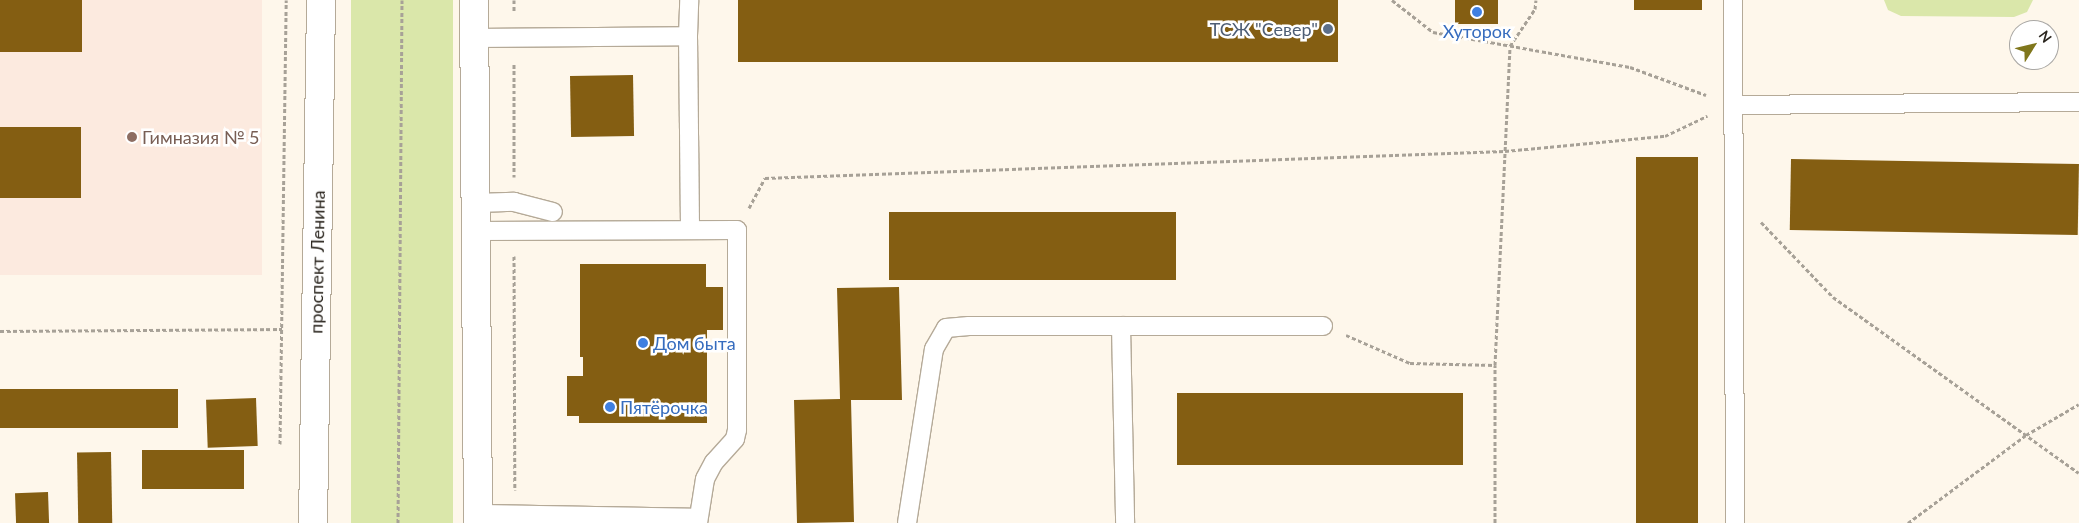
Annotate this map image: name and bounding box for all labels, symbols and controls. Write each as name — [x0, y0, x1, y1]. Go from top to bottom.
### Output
marker: Хуторок — [1471, 6, 1483, 18]
place label: ТСЖ "Север" — [1210, 18, 1318, 40]
place label: Хуторок — [1443, 20, 1511, 42]
north arrow — [2009, 20, 2059, 70]
marker: ТСЖ "Север" — [1322, 23, 1334, 35]
text: N — [2036, 27, 2056, 46]
place label: Гимназия № 5 — [142, 126, 260, 148]
marker: Гимназия № 5 — [126, 131, 138, 143]
street label: проспект Ленина — [305, 190, 329, 334]
place label: Дом быта — [653, 332, 736, 354]
marker: Дом быта — [637, 337, 649, 349]
place label: Пятёрочка — [620, 396, 708, 418]
marker: Пятёрочка — [604, 401, 616, 413]

